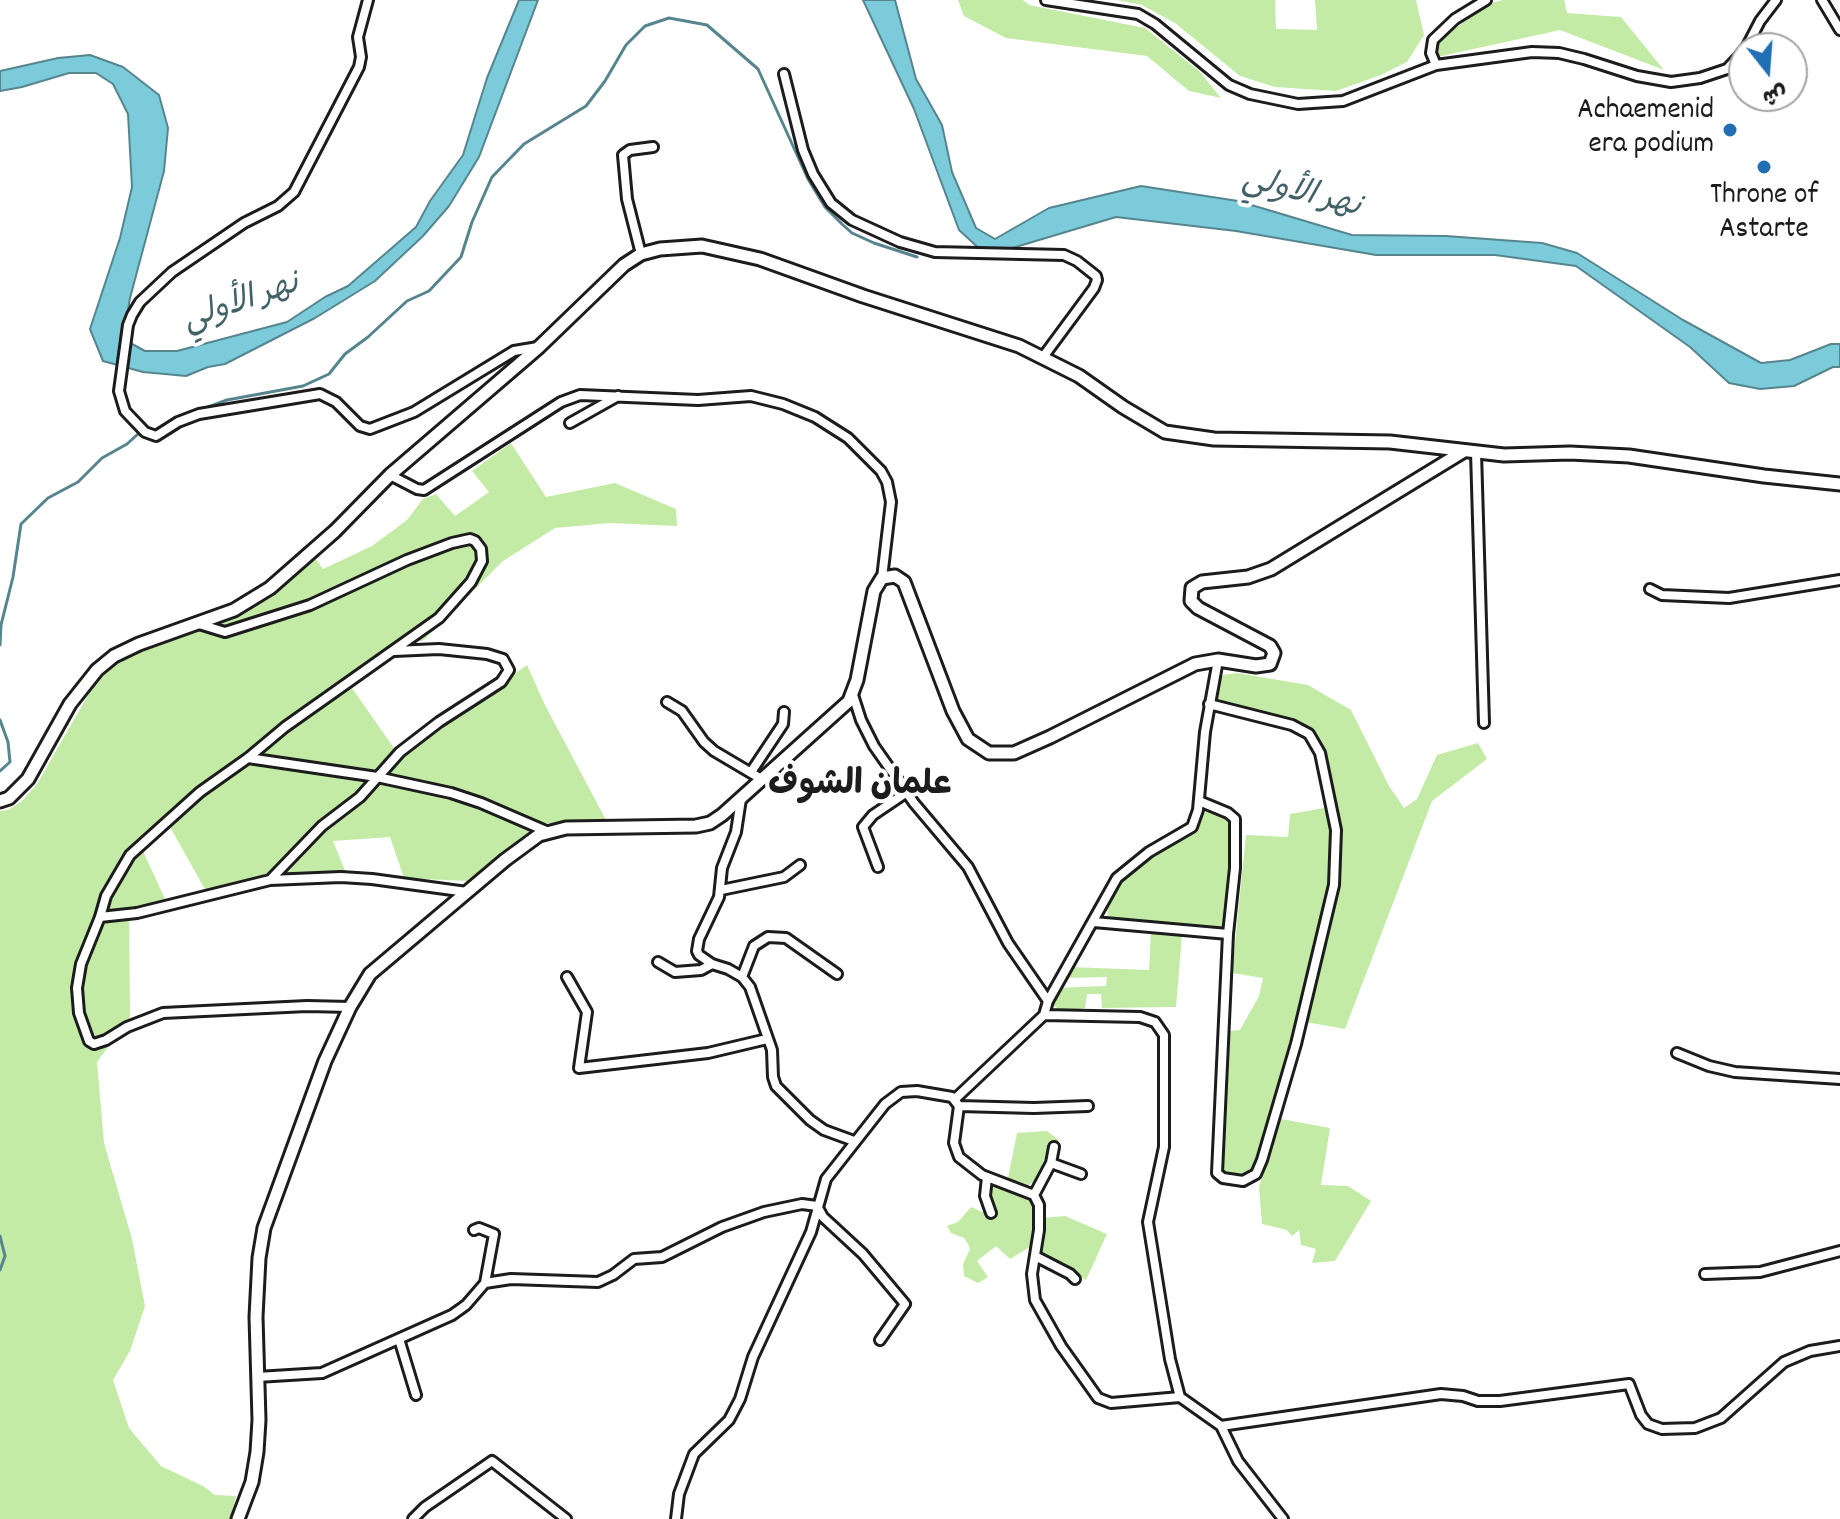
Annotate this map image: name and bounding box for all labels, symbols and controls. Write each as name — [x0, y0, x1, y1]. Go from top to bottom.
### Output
north arrow — [1728, 32, 1808, 112]
text: ش — [1758, 75, 1791, 112]
place label: Achaemenid era podium — [1577, 95, 1714, 166]
marker: Achaemenid era podium — [1721, 121, 1739, 139]
marker: Throne of Astarte — [1755, 158, 1773, 176]
water label: نهر الأولي — [1238, 163, 1364, 229]
place label: Throne of Astarte — [1710, 180, 1818, 250]
water label: نهر الأولي — [179, 267, 305, 343]
district label: علمان الشوف — [768, 768, 952, 808]

